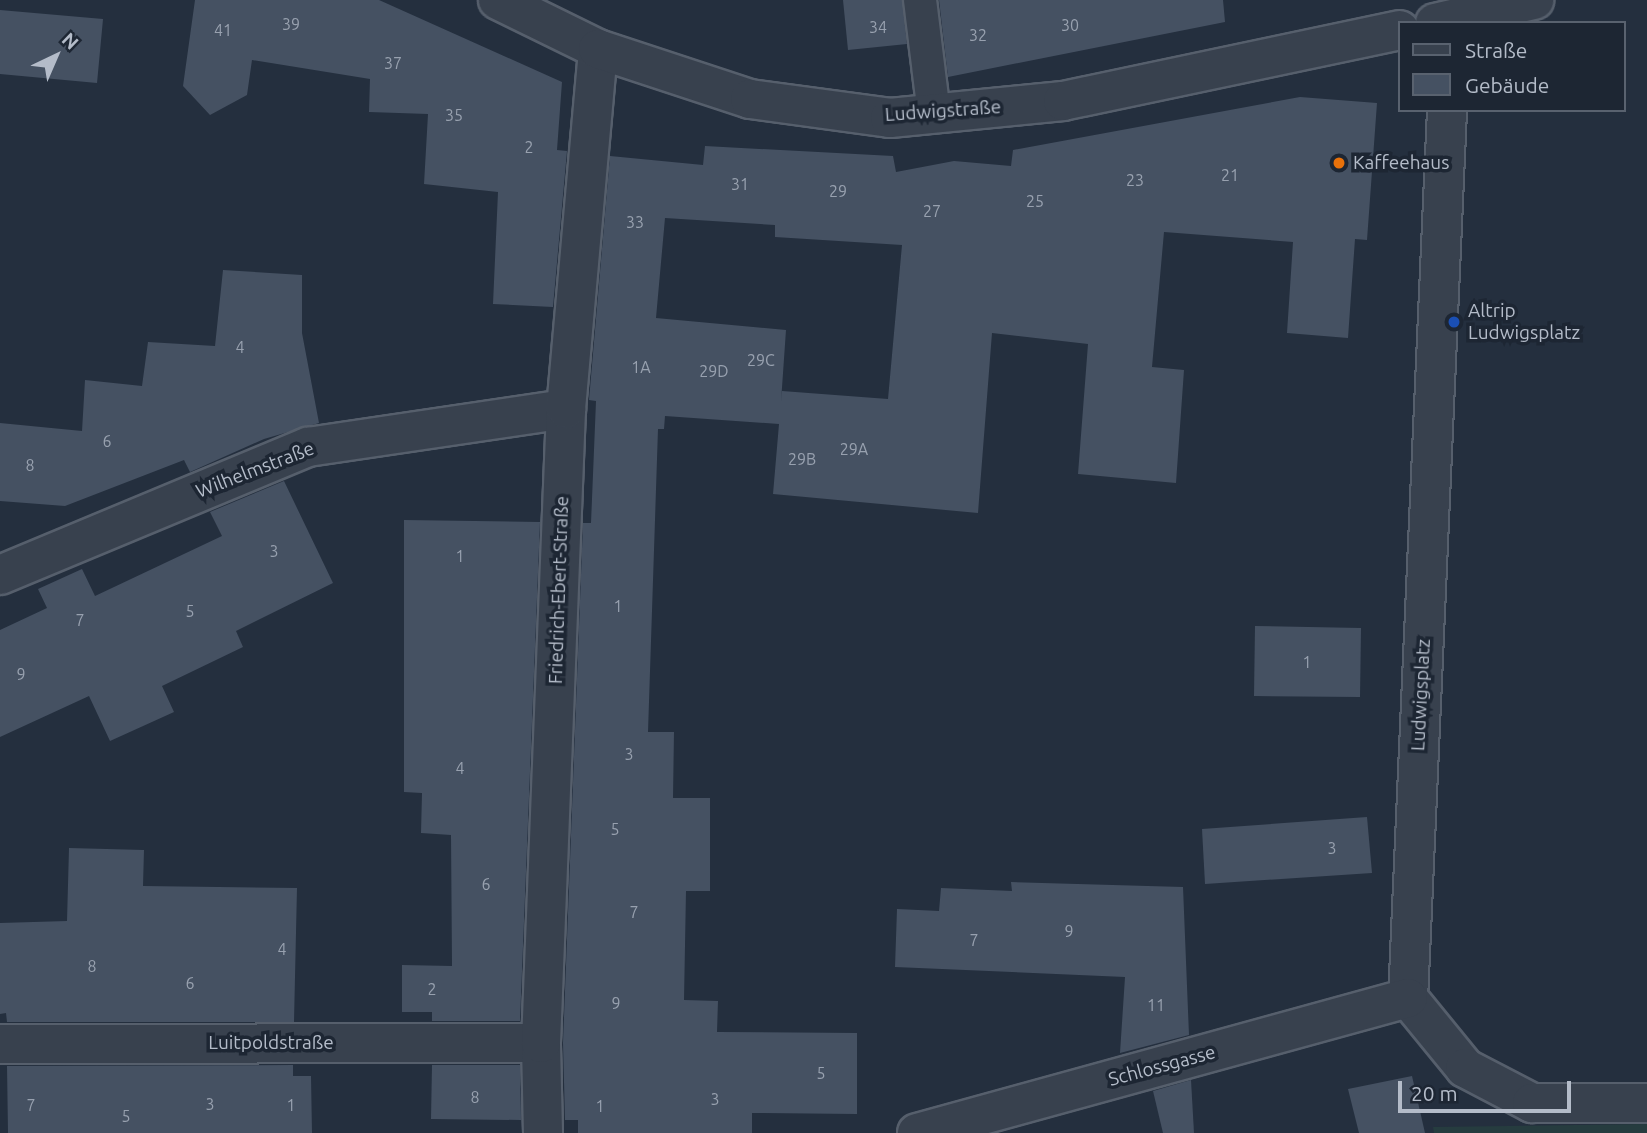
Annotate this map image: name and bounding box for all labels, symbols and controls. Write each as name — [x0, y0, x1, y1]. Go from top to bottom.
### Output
house number: 39 — [282, 14, 300, 34]
house number: 30 — [1061, 15, 1079, 35]
house number: 34 — [869, 17, 887, 37]
house number: 41 — [214, 20, 232, 40]
north arrow — [21, 21, 91, 91]
legend — [1398, 21, 1626, 112]
house number: 32 — [969, 25, 987, 45]
text: N — [58, 28, 83, 54]
text: Straße — [1465, 38, 1527, 62]
house number: 37 — [384, 53, 402, 73]
text: Gebäude — [1465, 73, 1549, 97]
street label: Ludwigstraße — [884, 96, 1002, 126]
house number: 35 — [445, 105, 463, 125]
house number: 2 — [524, 137, 534, 157]
place label: Kaffeehaus — [1353, 152, 1449, 174]
marker: Kaffeehaus — [1331, 155, 1347, 171]
house number: 21 — [1221, 165, 1239, 185]
house number: 23 — [1126, 170, 1144, 190]
house number: 31 — [731, 174, 749, 194]
house number: 29 — [829, 181, 847, 201]
house number: 25 — [1026, 191, 1044, 211]
house number: 27 — [923, 201, 941, 221]
house number: 33 — [626, 212, 644, 232]
place label: Altrip Ludwigsplatz — [1468, 300, 1580, 344]
marker: Altrip Ludwigsplatz — [1446, 314, 1462, 330]
house number: 4 — [235, 337, 245, 357]
house number: 29C — [747, 350, 775, 370]
house number: 1A — [631, 357, 651, 377]
house number: 29D — [699, 361, 729, 381]
house number: 6 — [102, 431, 112, 451]
street label: Wilhelmstraße — [193, 437, 317, 503]
house number: 29A — [840, 439, 868, 459]
house number: 29B — [788, 449, 816, 469]
house number: 8 — [25, 455, 35, 475]
street label: Friedrich-Ebert-Straße — [544, 495, 574, 685]
house number: 3 — [269, 541, 279, 561]
house number: 1 — [455, 546, 465, 566]
house number: 1 — [613, 596, 623, 616]
house number: 5 — [185, 601, 195, 621]
house number: 7 — [75, 610, 85, 630]
street label: Ludwigsplatz — [1407, 638, 1435, 752]
house number: 1 — [1302, 652, 1312, 672]
house number: 9 — [16, 664, 26, 684]
house number: 3 — [624, 744, 634, 764]
house number: 4 — [455, 758, 465, 778]
house number: 5 — [610, 819, 620, 839]
house number: 3 — [1327, 838, 1337, 858]
house number: 6 — [481, 874, 491, 894]
house number: 7 — [629, 902, 639, 922]
house number: 9 — [1064, 921, 1074, 941]
house number: 7 — [969, 930, 979, 950]
house number: 4 — [277, 939, 287, 959]
house number: 8 — [87, 956, 97, 976]
house number: 6 — [185, 973, 195, 993]
house number: 2 — [427, 979, 437, 999]
house number: 9 — [611, 993, 621, 1013]
house number: 11 — [1147, 995, 1165, 1015]
street label: Luitpoldstraße — [208, 1032, 334, 1054]
street label: Schlossgasse — [1106, 1041, 1218, 1091]
house number: 5 — [816, 1063, 826, 1083]
scale bar — [1402, 1066, 1575, 1110]
text: 20 m — [1411, 1081, 1458, 1105]
house number: 8 — [470, 1087, 480, 1107]
house number: 3 — [710, 1089, 720, 1109]
house number: 3 — [205, 1094, 215, 1114]
house number: 7 — [26, 1095, 36, 1115]
house number: 1 — [286, 1095, 296, 1115]
house number: 1 — [595, 1096, 605, 1116]
house number: 5 — [121, 1106, 131, 1126]

